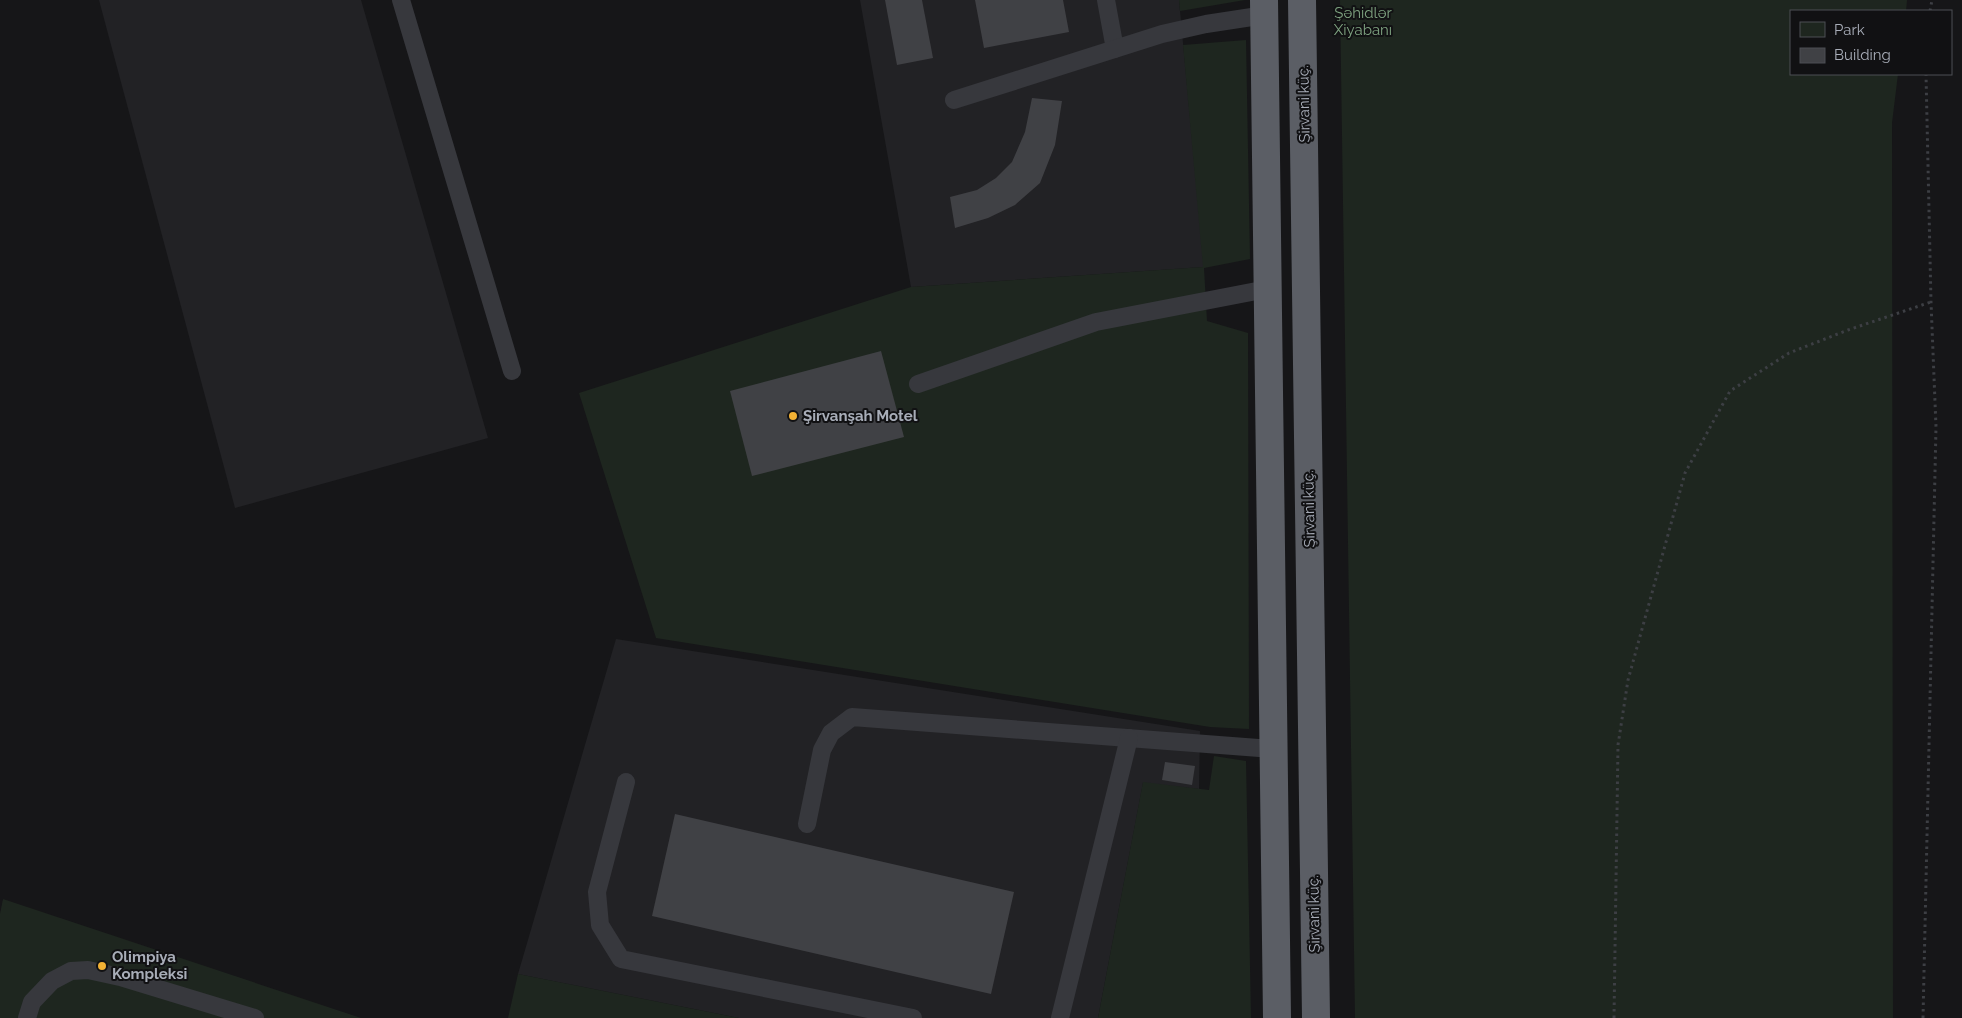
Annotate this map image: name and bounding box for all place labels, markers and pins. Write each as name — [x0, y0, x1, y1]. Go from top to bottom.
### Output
place label: Şirvanşah Motel — [803, 407, 918, 425]
marker: Şirvanşah Motel — [787, 410, 799, 422]
place label: Olimpiya Kompleksi — [112, 948, 187, 983]
marker: Olimpiya Kompleksi — [96, 960, 108, 972]

